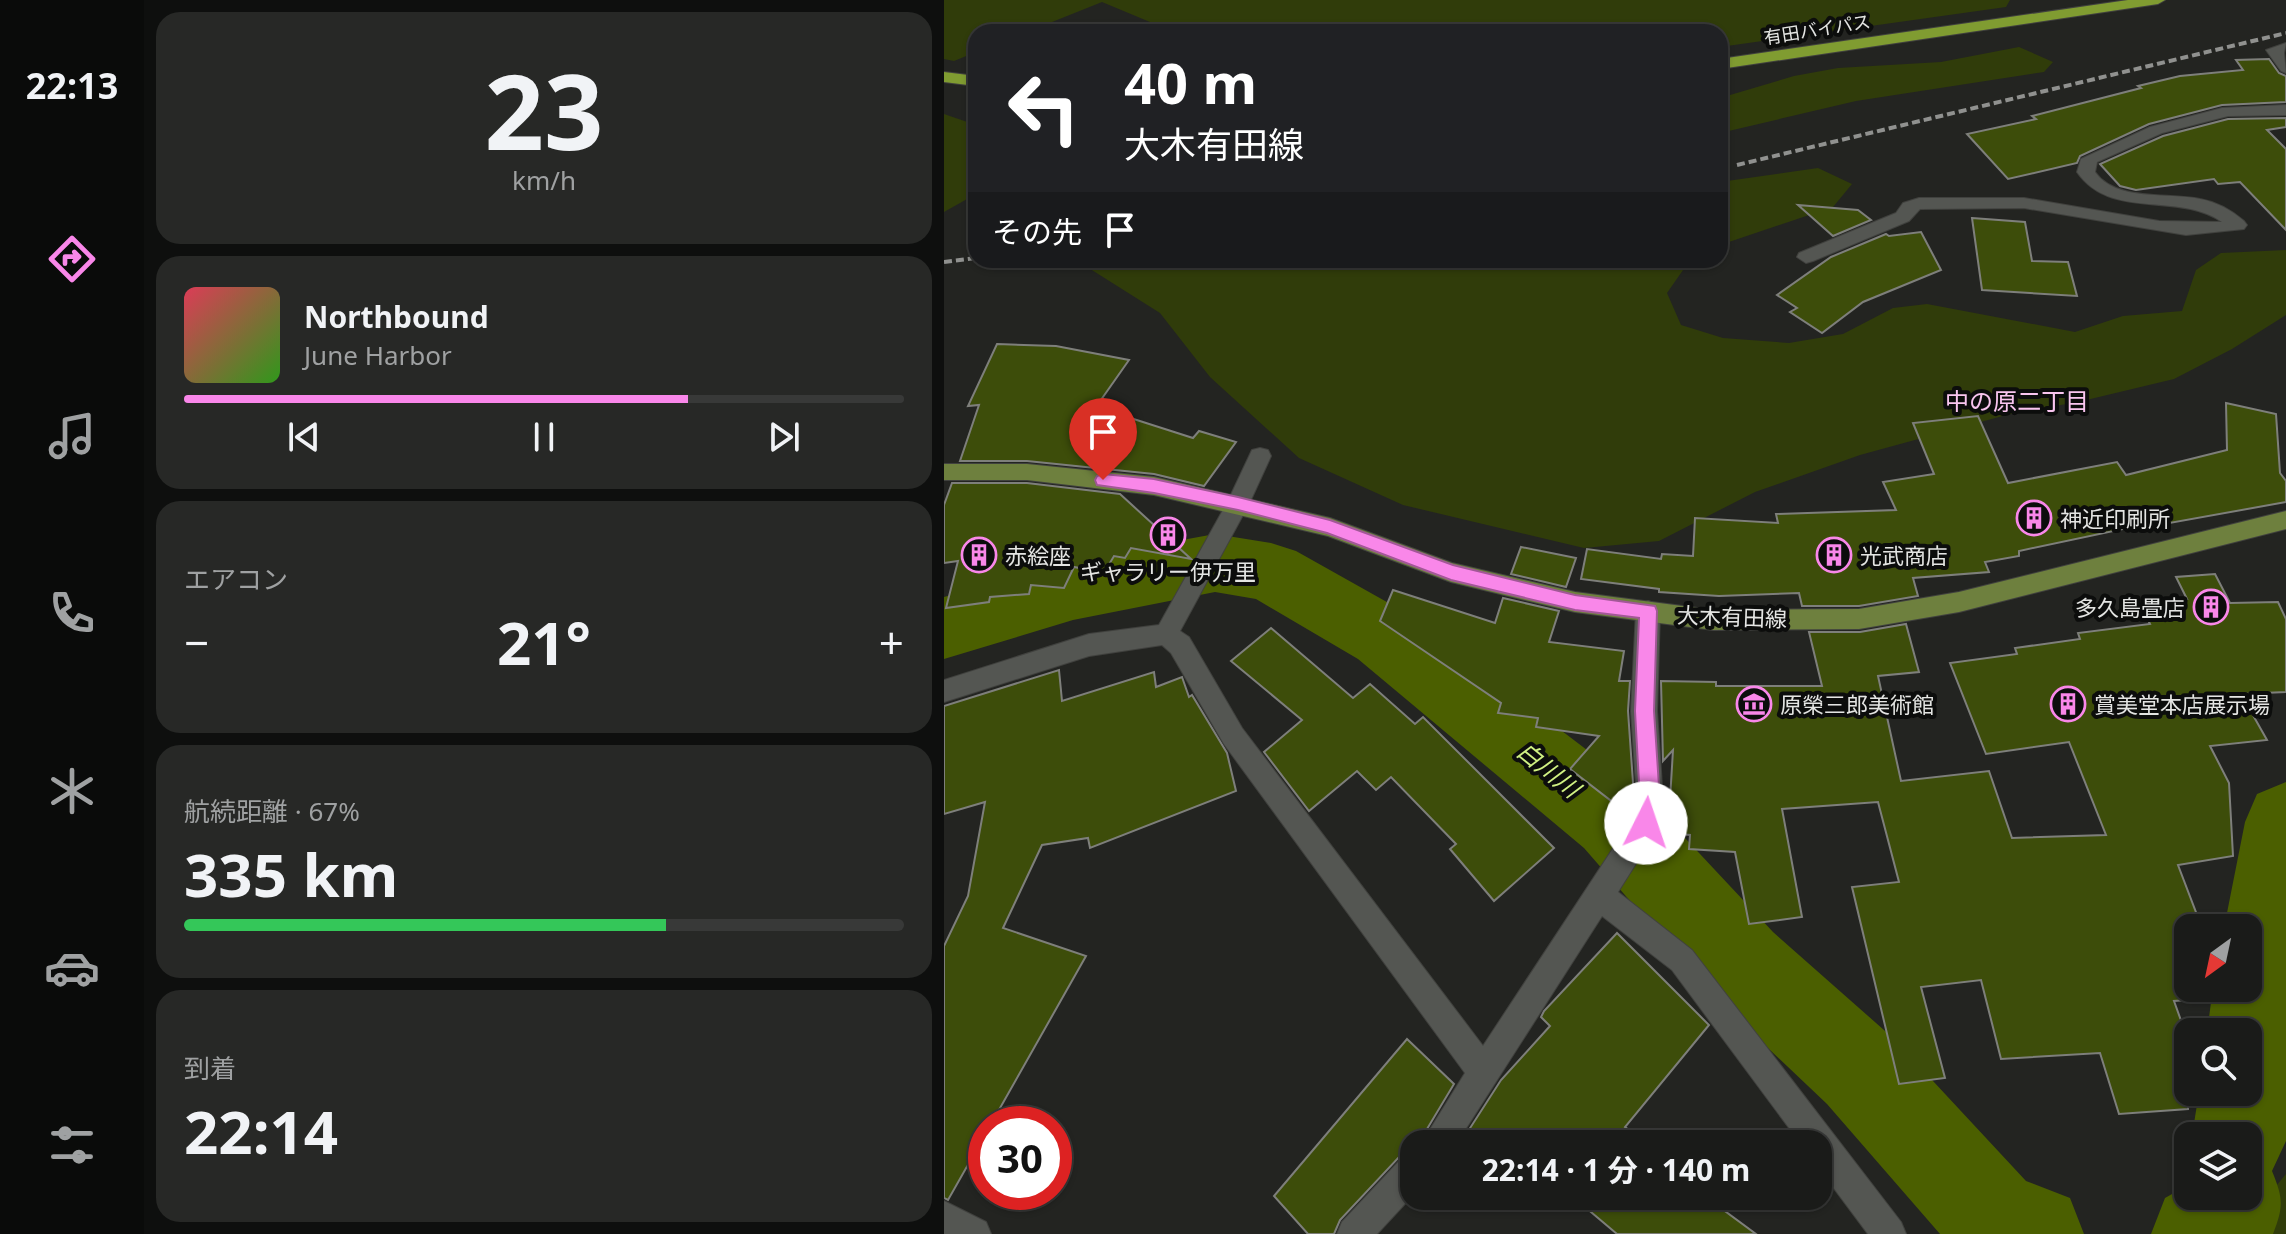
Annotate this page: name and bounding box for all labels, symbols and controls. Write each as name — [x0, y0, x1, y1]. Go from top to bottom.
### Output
street label: 有田バイパス — [1762, 9, 1872, 49]
text: 23 — [485, 39, 603, 180]
text: 40 m — [1124, 44, 1257, 120]
icon: left — [992, 56, 1096, 160]
text: 22:13 — [26, 61, 118, 110]
text: 大木有田線 — [1124, 120, 1304, 169]
text: km/h — [512, 162, 576, 198]
icon: arrive — [1098, 208, 1142, 252]
text: その先 — [992, 211, 1082, 252]
icon: directions — [44, 231, 100, 287]
text: Northbound — [304, 296, 489, 337]
text: June Harbor — [304, 337, 452, 373]
district label: 中の原二丁目 — [1945, 384, 2089, 417]
pin — [1069, 398, 1137, 480]
icon: music — [44, 408, 100, 464]
icon: arrive — [1081, 410, 1125, 454]
icon: previous — [282, 415, 326, 459]
icon: pause — [522, 415, 566, 459]
icon: next — [762, 415, 806, 459]
building icon: 神近印刷所 — [2015, 499, 2053, 537]
place label: 神近印刷所 — [2060, 503, 2170, 533]
building icon: ギャラリー伊万里 — [1149, 516, 1187, 554]
building icon: 赤絵座 — [960, 536, 998, 574]
building icon: 光武商店 — [1815, 536, 1853, 574]
place label: 赤絵座 — [1005, 540, 1071, 570]
place label: 光武商店 — [1860, 540, 1948, 570]
place label: ギャラリー伊万里 — [1080, 556, 1256, 586]
text: エアコン — [184, 561, 288, 597]
icon: phone — [44, 585, 100, 641]
building icon: 多久島畳店 — [2192, 588, 2230, 626]
place label: 多久島畳店 — [2075, 592, 2185, 622]
street label: 大木有田線 — [1677, 599, 1787, 633]
text: 21° — [497, 601, 591, 683]
text: − — [184, 612, 209, 672]
text: + — [879, 612, 904, 672]
museum icon: 原榮三郎美術館 — [1735, 685, 1773, 723]
building icon: 賞美堂本店展示場 — [2049, 685, 2087, 723]
place label: 原榮三郎美術館 — [1780, 689, 1934, 719]
place label: 賞美堂本店展示場 — [2094, 689, 2270, 719]
water label: 白川川 — [1511, 734, 1590, 806]
icon: climate — [44, 763, 100, 819]
position arrow — [1604, 781, 1688, 865]
text: 航続距離 · 67% — [184, 793, 360, 829]
text: 335 km — [184, 833, 398, 915]
north arrow — [2174, 914, 2262, 1002]
map controls — [2174, 914, 2262, 1210]
icon: car — [44, 940, 100, 996]
button: search — [2174, 1018, 2262, 1106]
text: 到着 — [184, 1050, 236, 1086]
text: 22:14 — [184, 1090, 338, 1172]
speed limit sign: 30 — [968, 1106, 1072, 1210]
icon: filters — [44, 1117, 100, 1173]
button: layers — [2174, 1122, 2262, 1210]
text: 22:14 · 1 分 · 140 m — [1482, 1149, 1750, 1190]

